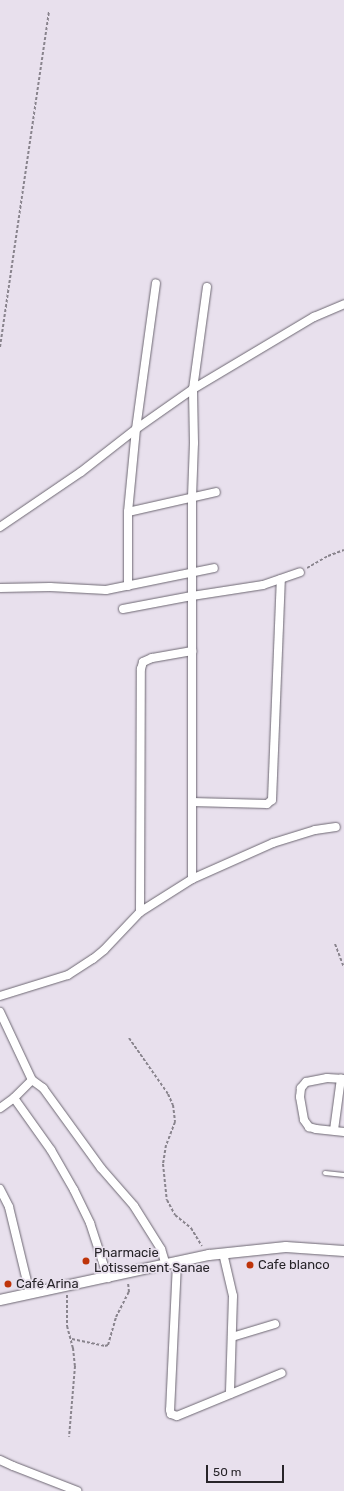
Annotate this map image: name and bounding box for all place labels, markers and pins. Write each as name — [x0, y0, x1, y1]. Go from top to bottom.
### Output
place label: Pharmacie Lotissement Sanae — [94, 1246, 210, 1277]
marker: Pharmacie Lotissement Sanae — [81, 1256, 91, 1266]
place label: Cafe blanco — [258, 1257, 330, 1273]
marker: Cafe blanco — [245, 1260, 255, 1270]
place label: Café Arina — [16, 1276, 79, 1292]
marker: Café Arina — [3, 1279, 13, 1289]

